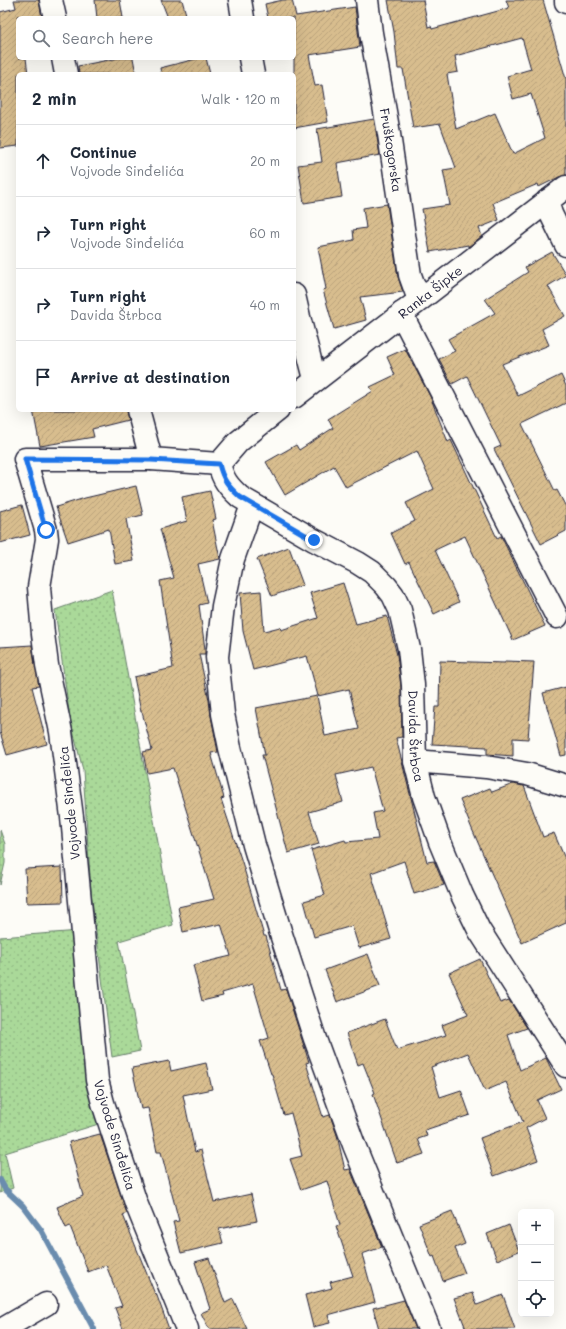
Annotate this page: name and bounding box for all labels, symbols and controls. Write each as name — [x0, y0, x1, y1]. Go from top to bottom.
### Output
search box — [16, 16, 296, 60]
icon: search — [30, 27, 52, 49]
text: Search here — [62, 28, 153, 48]
text: 2 min — [32, 87, 77, 109]
text: Walk · 120 m — [201, 90, 280, 107]
street label: Fruškogorska — [377, 106, 407, 193]
text: Continue — [70, 142, 137, 162]
icon: ahead — [32, 150, 54, 172]
text: 20 m — [250, 152, 280, 169]
text: Vojvode Sinđelića — [70, 162, 184, 179]
text: Turn right — [70, 214, 147, 234]
icon: right — [32, 222, 54, 244]
text: 60 m — [250, 224, 280, 241]
text: Vojvode Sinđelića — [70, 234, 184, 251]
street label: Ranka Šipke — [394, 261, 466, 322]
text: Turn right — [70, 286, 147, 306]
icon: right — [32, 294, 54, 316]
text: 40 m — [250, 296, 280, 313]
text: Davida Štrbca — [70, 306, 162, 323]
icon: arrive — [32, 366, 54, 388]
text: Arrive at destination — [70, 367, 230, 387]
route start — [37, 521, 55, 539]
route end — [305, 531, 323, 549]
street label: Davida Štrbca — [405, 690, 429, 784]
street label: Vojvode Sinđelića — [54, 745, 83, 861]
street label: Vojvode Sinđelića — [91, 1078, 140, 1192]
map controls — [518, 1209, 554, 1317]
button: + — [518, 1209, 554, 1245]
button: − — [518, 1245, 554, 1281]
button: locate — [518, 1281, 554, 1317]

